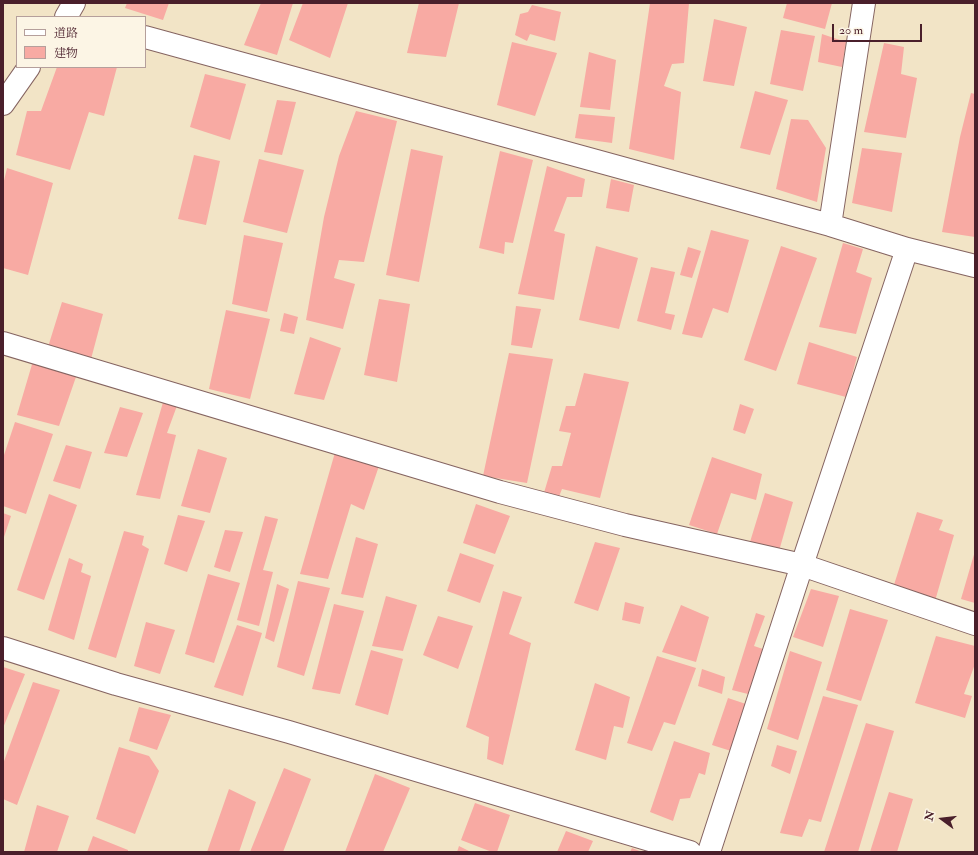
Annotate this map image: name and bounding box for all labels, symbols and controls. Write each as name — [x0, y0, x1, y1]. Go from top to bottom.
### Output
legend — [16, 16, 146, 68]
scale bar — [834, 16, 924, 42]
text: 20 m — [839, 23, 863, 38]
text: 道路 — [54, 26, 78, 41]
text: 建物 — [54, 46, 78, 61]
north arrow — [922, 799, 962, 839]
text: N — [922, 809, 937, 822]

